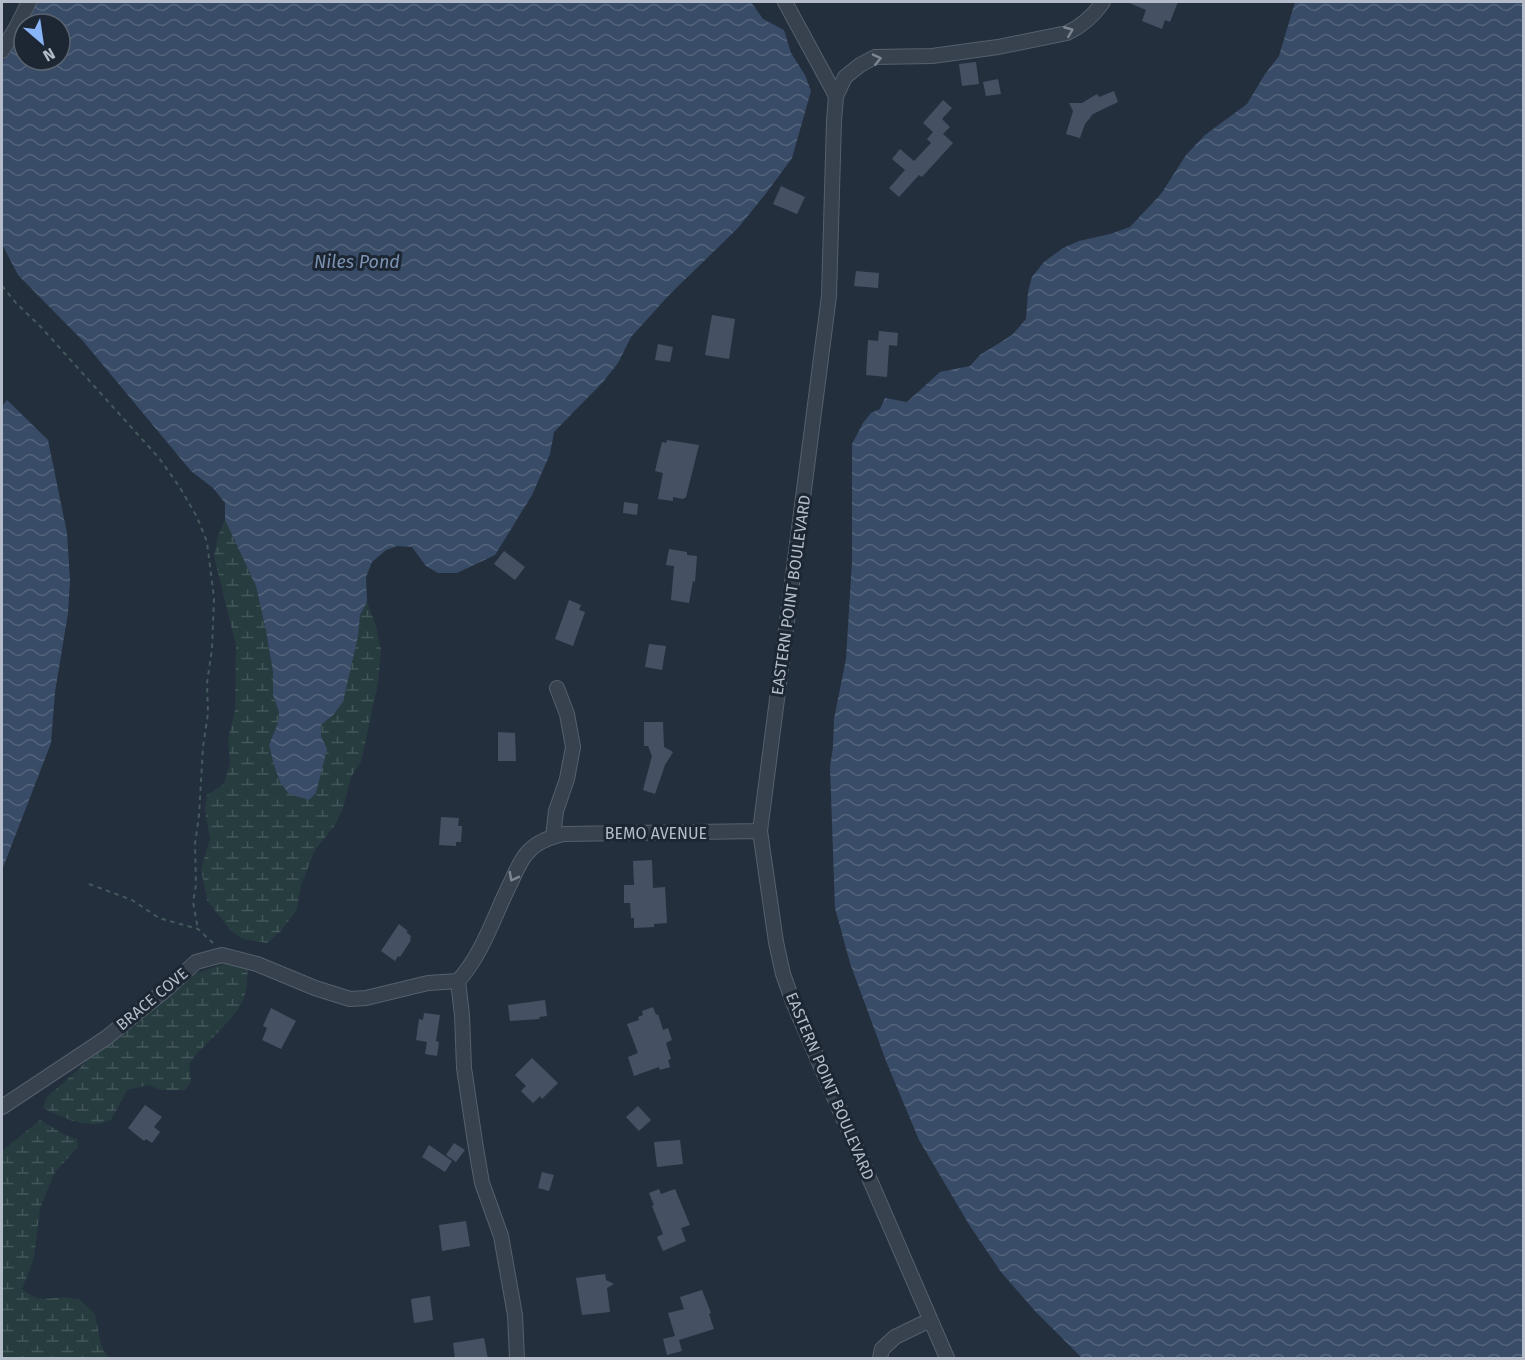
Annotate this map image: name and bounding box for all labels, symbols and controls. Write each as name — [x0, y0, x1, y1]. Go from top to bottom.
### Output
north arrow — [12, 12, 72, 72]
one-way arrow — [1063, 26, 1074, 38]
text: N — [40, 44, 58, 66]
one-way arrow — [872, 54, 882, 67]
water label: Niles Pond — [314, 251, 400, 273]
street label: EASTERN POINT BOULEVARD — [768, 494, 814, 696]
street label: BEMO AVENUE — [605, 824, 707, 843]
one-way arrow — [509, 870, 521, 881]
street label: BRACE COVE — [112, 964, 192, 1034]
street label: EASTERN POINT BOULEVARD — [782, 989, 878, 1183]

